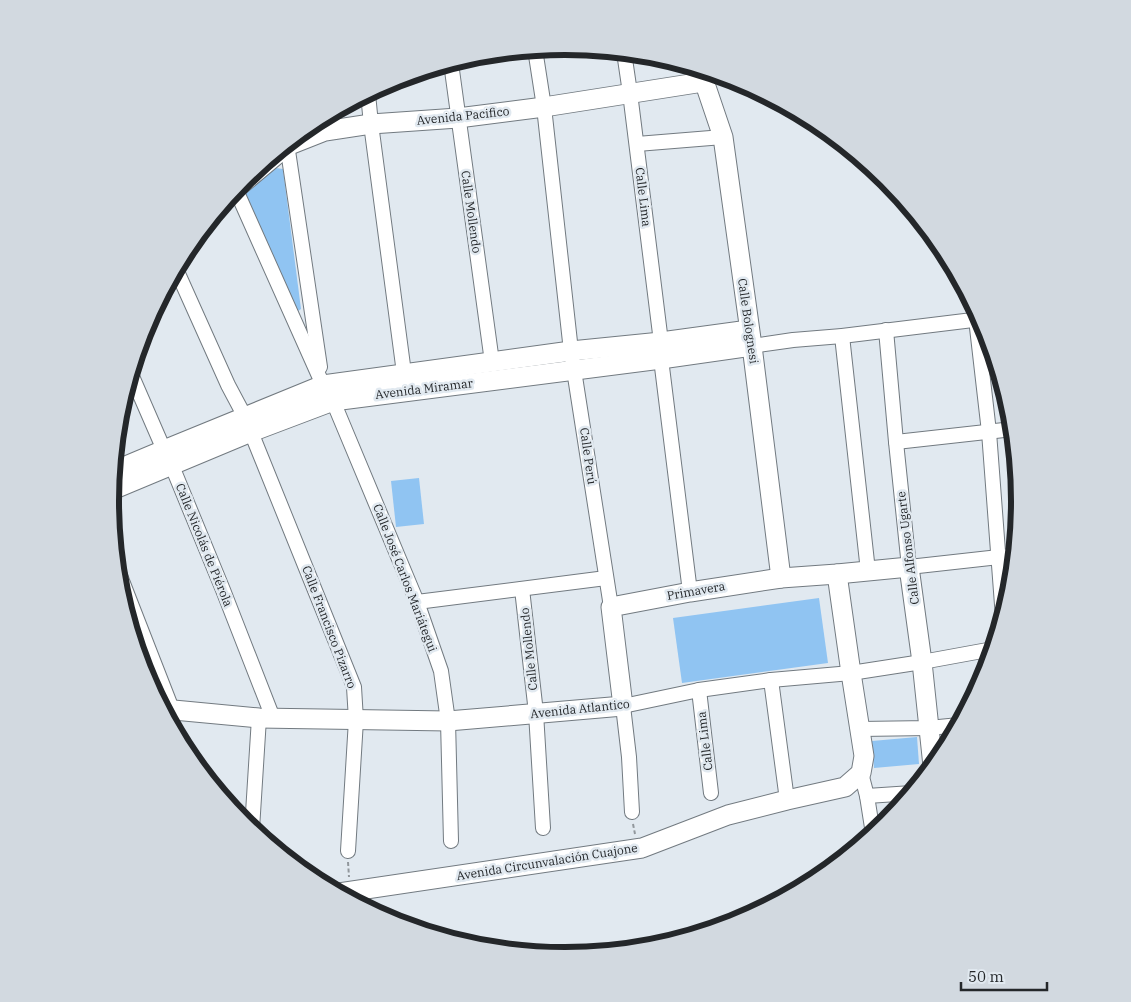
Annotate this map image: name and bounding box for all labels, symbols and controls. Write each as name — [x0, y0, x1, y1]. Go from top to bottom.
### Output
street label: Avenida Pacifico — [416, 103, 510, 128]
street label: Calle Lima — [632, 166, 655, 228]
street label: Calle Mollendo — [458, 170, 485, 254]
street label: Calle Bolognesi — [735, 277, 762, 365]
street label: Avenida Miramar — [374, 375, 474, 402]
street label: Calle Perú — [577, 427, 600, 486]
street label: Calle Nicolás de Piérola — [173, 481, 236, 609]
street label: Calle Alfonso Ugarte — [893, 491, 922, 606]
street label: Calle José Carlos Mariátegui — [370, 502, 441, 654]
street label: Calle Francisco Pizarro — [299, 563, 360, 690]
street label: Primavera — [666, 578, 727, 603]
street label: Calle Mollendo — [517, 607, 540, 691]
street label: Avenida Atlantico — [530, 696, 631, 721]
street label: Calle Lima — [693, 710, 716, 772]
street label: Avenida Circunvalación Cuajone — [455, 840, 639, 883]
scale bar — [961, 960, 1047, 992]
text: 50 m — [968, 967, 1004, 986]

